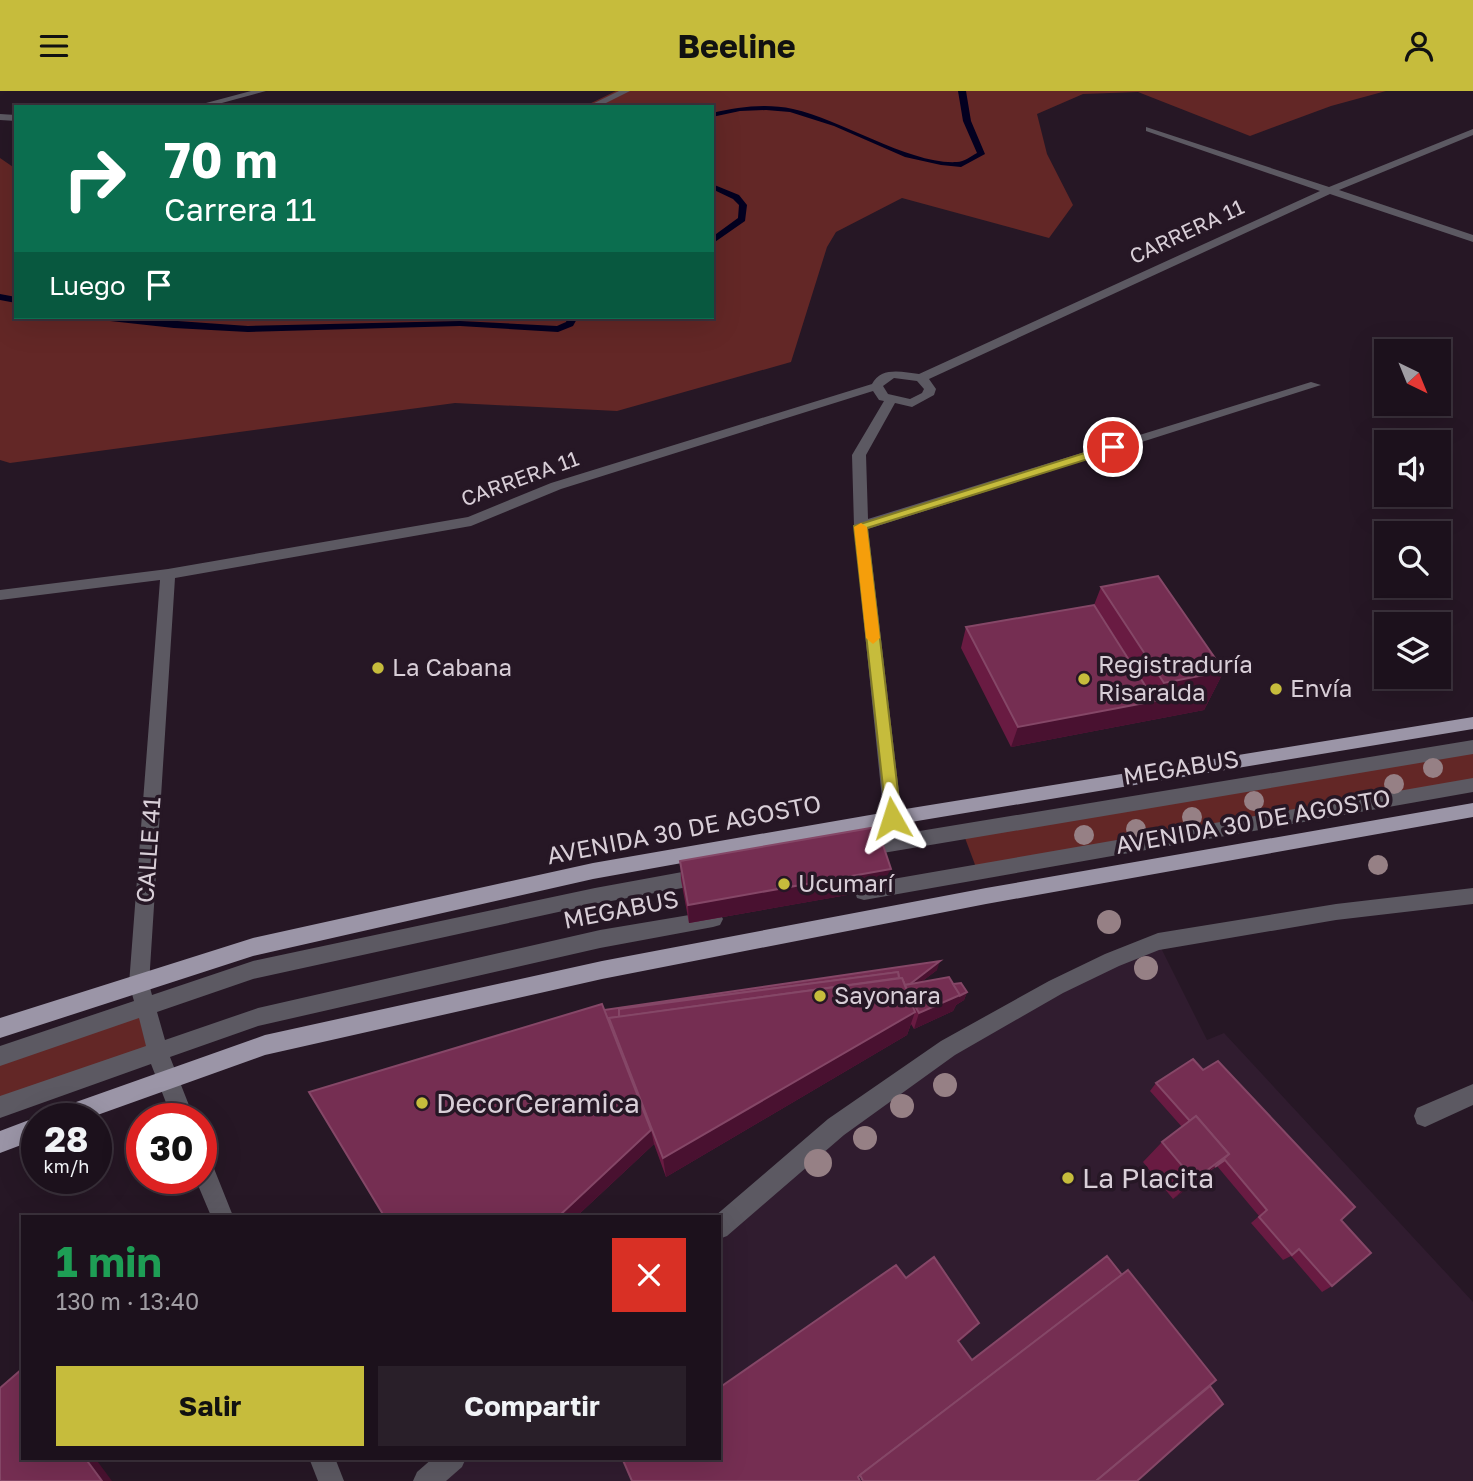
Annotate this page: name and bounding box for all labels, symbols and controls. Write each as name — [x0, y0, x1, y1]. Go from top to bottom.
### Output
icon: menu — [35, 27, 73, 65]
text: Beeline — [677, 27, 796, 65]
icon: person — [1400, 27, 1438, 65]
text: 70 m — [164, 130, 278, 189]
icon: right — [49, 133, 140, 224]
text: Carrera 11 — [164, 190, 316, 228]
street label: CARRERA 11 — [1125, 193, 1248, 269]
icon: arrive — [140, 266, 178, 304]
text: Luego — [49, 270, 126, 301]
north arrow — [1374, 339, 1451, 417]
map controls — [1374, 339, 1451, 689]
pin — [1083, 417, 1143, 477]
icon: arrive — [1094, 428, 1132, 466]
button: sound — [1374, 430, 1451, 507]
street label: CARRERA 11 — [457, 445, 582, 511]
button: search — [1374, 521, 1451, 598]
button: layers — [1374, 612, 1451, 689]
place label: Registraduría Risaralda — [1098, 649, 1253, 706]
place label: La Cabana — [392, 652, 512, 681]
marker: La Cabana — [370, 660, 386, 676]
marker: Registraduría Risaralda — [1076, 671, 1092, 687]
place label: Envía — [1290, 673, 1352, 702]
marker: Envía — [1268, 681, 1284, 697]
street label: MEGABUS — [1121, 743, 1241, 790]
position arrow — [855, 781, 929, 855]
street label: AVENIDA 30 DE AGOSTO — [1113, 782, 1393, 859]
street label: AVENIDA 30 DE AGOSTO — [544, 788, 823, 869]
street label: CALLE 41 — [129, 796, 166, 904]
place label: Ucumarí — [798, 868, 895, 897]
marker: Ucumarí — [776, 876, 792, 892]
street label: MEGABUS — [561, 883, 681, 934]
place label: Sayonara — [834, 980, 941, 1009]
marker: Sayonara — [812, 988, 828, 1004]
place label: DecorCeramica — [436, 1086, 640, 1119]
marker: DecorCeramica — [414, 1095, 430, 1111]
speed limit sign: 30 — [126, 1103, 217, 1194]
text: 28 — [45, 1118, 88, 1160]
text: km/h — [44, 1155, 89, 1177]
place label: La Placita — [1082, 1161, 1214, 1194]
marker: La Placita — [1060, 1170, 1076, 1186]
text: 1 min — [56, 1236, 162, 1286]
button: close — [612, 1238, 686, 1312]
text: 130 m · 13:40 — [56, 1287, 199, 1315]
button: Salir — [56, 1366, 364, 1446]
button: Compartir — [378, 1366, 686, 1446]

